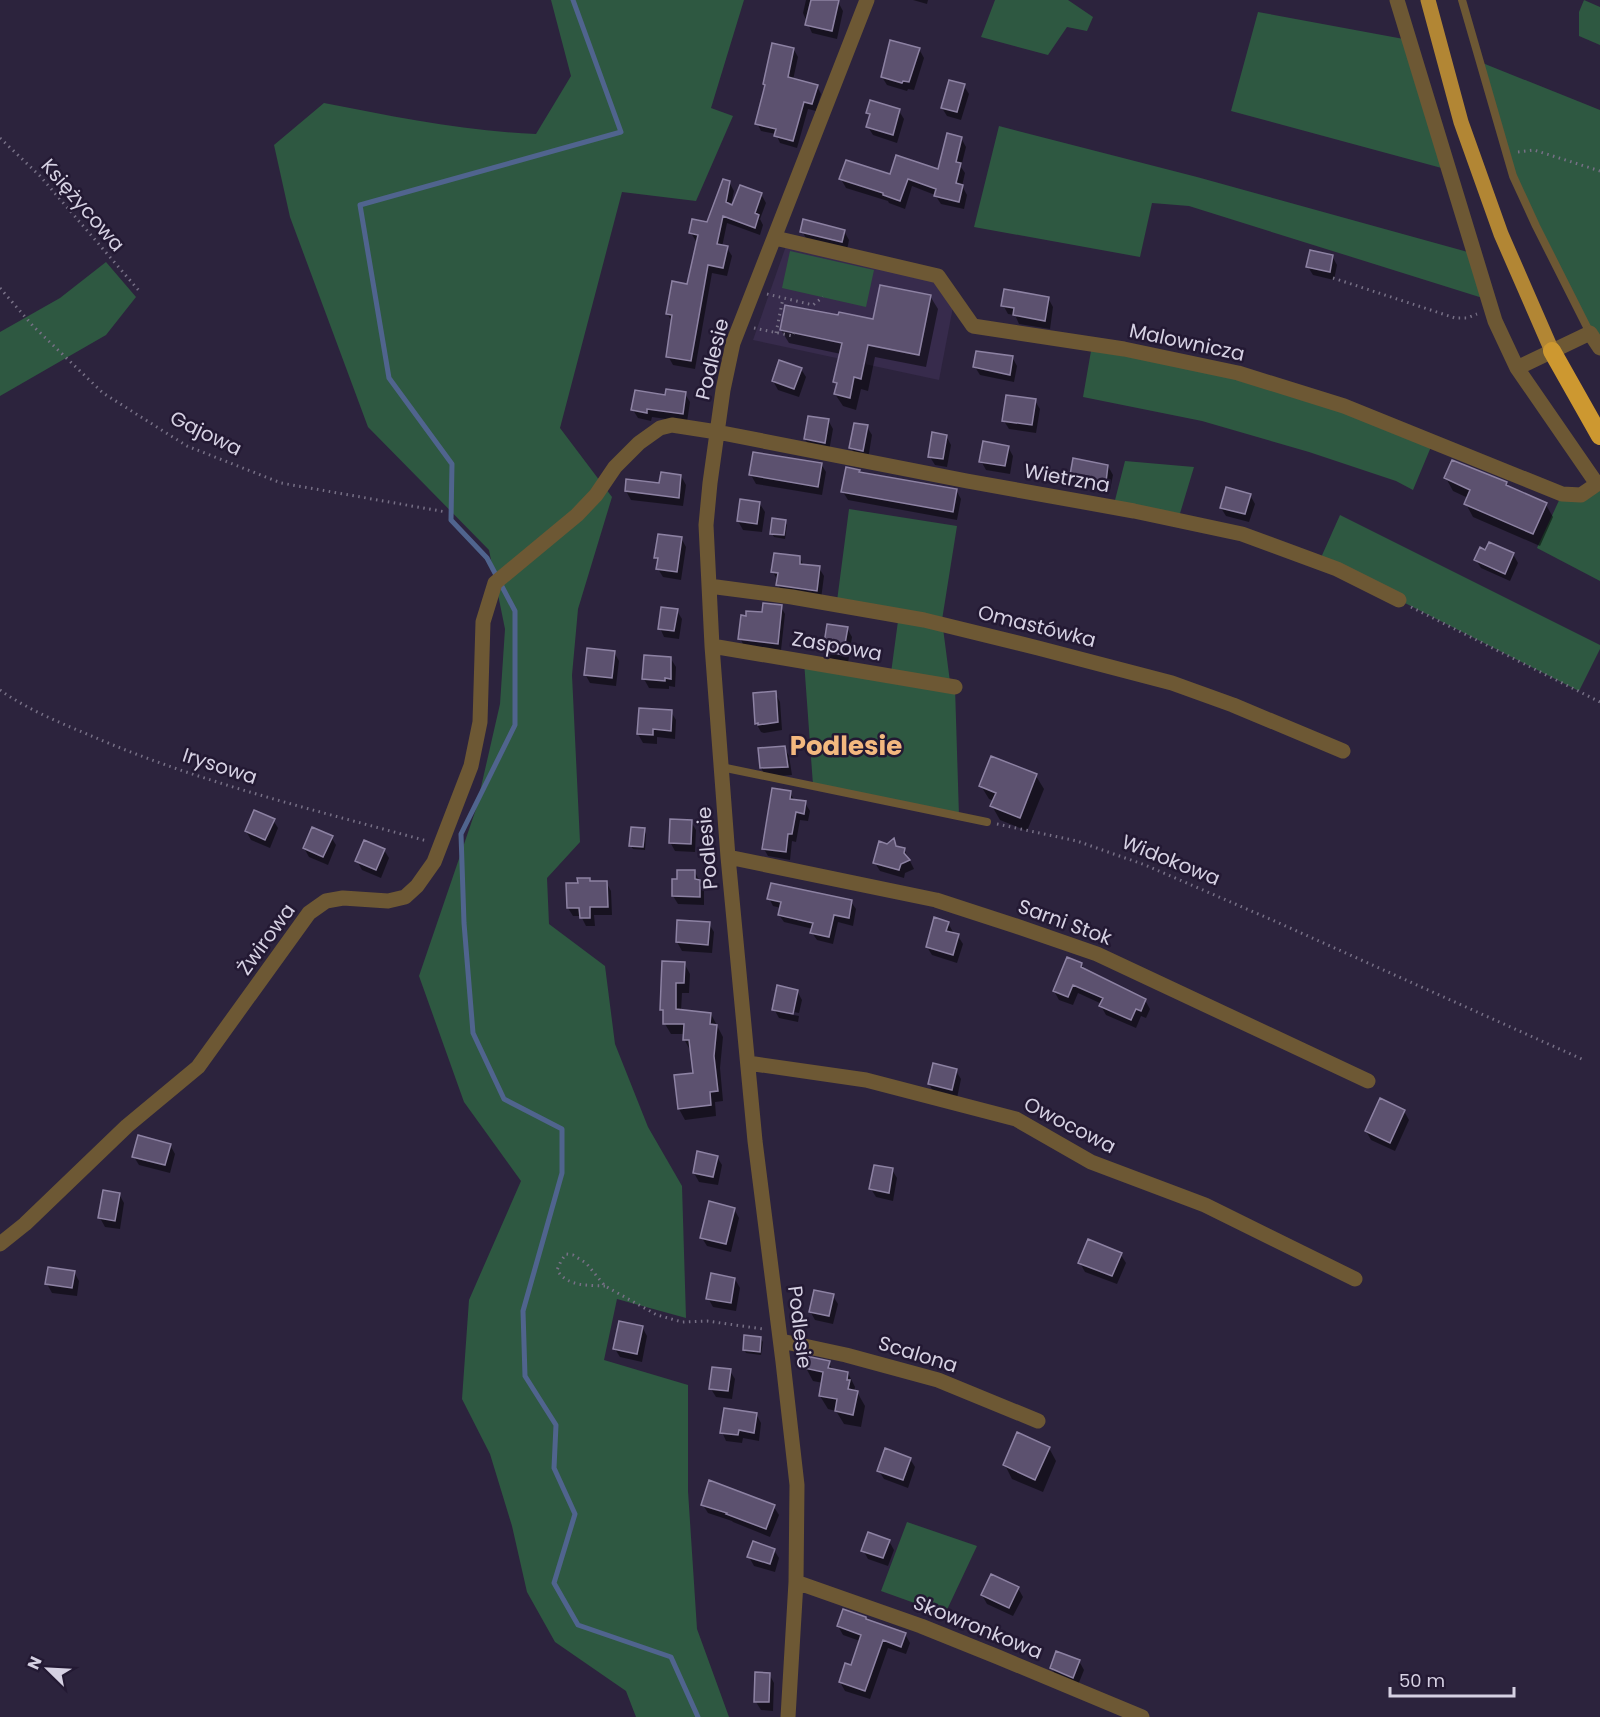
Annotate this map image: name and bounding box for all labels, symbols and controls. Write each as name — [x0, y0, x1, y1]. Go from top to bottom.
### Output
street label: Księżycowa — [35, 152, 131, 258]
street label: Podlesie — [688, 315, 736, 403]
street label: Malownicza — [1127, 316, 1247, 368]
street label: Gajowa — [165, 404, 247, 462]
street label: Wietrzna — [1022, 457, 1112, 499]
street label: Omastówka — [975, 598, 1099, 654]
street label: Zaspowa — [790, 624, 884, 668]
district label: Podlesie — [790, 728, 902, 764]
street label: Irysowa — [179, 741, 261, 791]
street label: Podlesie — [689, 805, 725, 891]
street label: Widokowa — [1118, 828, 1224, 892]
street label: Sarni Stok — [1014, 892, 1116, 952]
street label: Żwirowa — [230, 897, 302, 981]
street label: Owocowa — [1019, 1090, 1121, 1160]
street label: Podlesie — [781, 1284, 819, 1370]
street label: Scalona — [875, 1329, 961, 1379]
street label: Skowronkowa — [909, 1588, 1047, 1666]
north arrow — [18, 1639, 78, 1699]
text: N — [22, 1653, 48, 1673]
scale bar — [1390, 1660, 1514, 1698]
text: 50 m — [1399, 1668, 1445, 1693]

